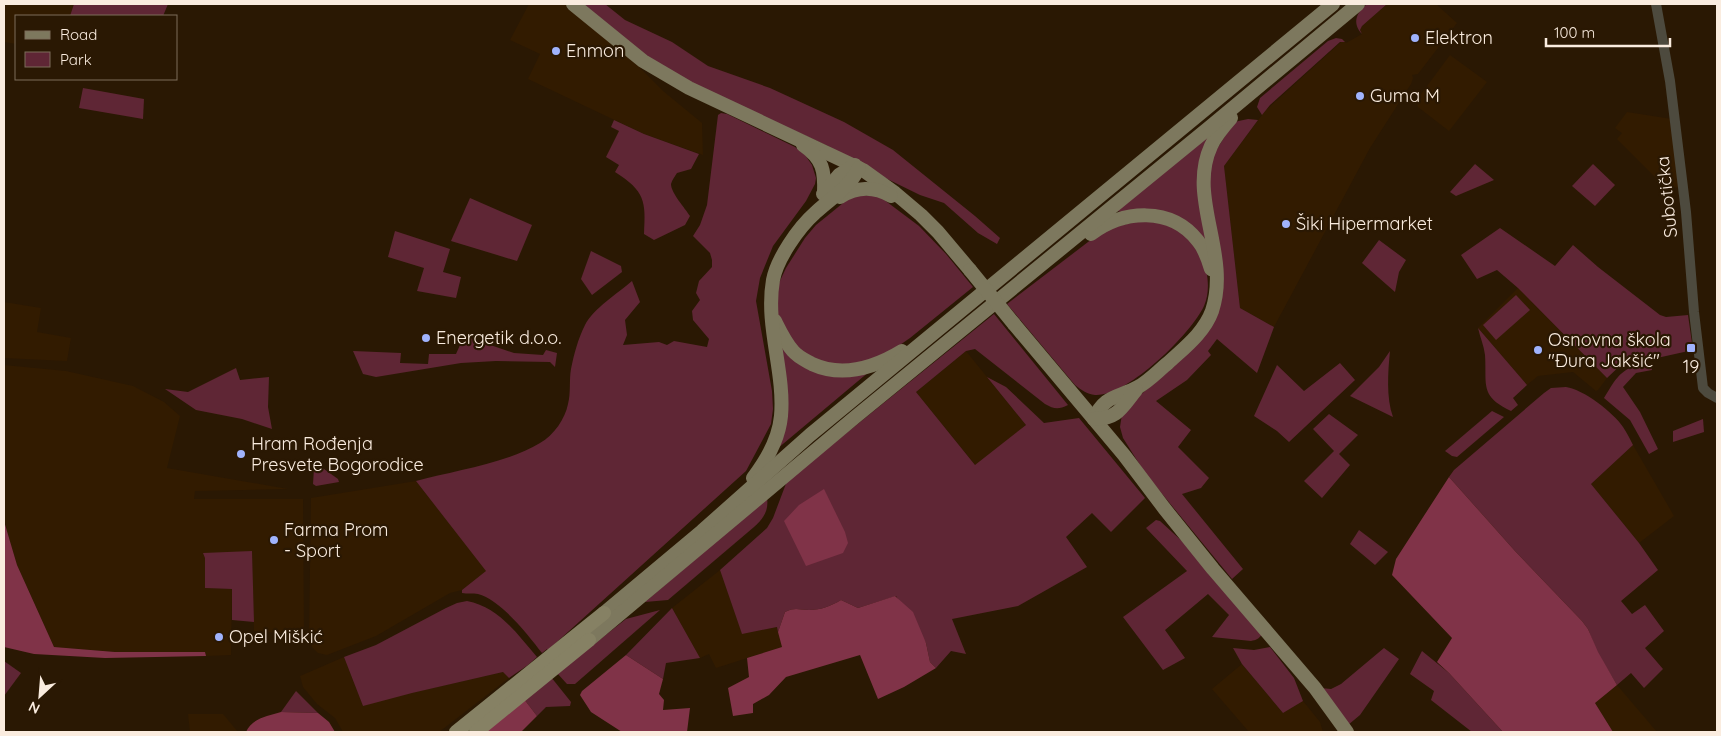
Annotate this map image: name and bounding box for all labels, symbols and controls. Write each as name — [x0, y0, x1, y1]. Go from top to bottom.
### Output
legend — [15, 15, 178, 80]
scale bar — [1546, 15, 1670, 47]
text: 100 m — [1554, 23, 1595, 42]
text: Road — [60, 25, 97, 44]
place label: Elektron — [1425, 26, 1493, 49]
marker: Elektron — [1409, 32, 1421, 44]
place label: Enmon — [566, 39, 624, 62]
marker: Enmon — [550, 45, 562, 57]
text: Park — [60, 50, 92, 69]
place label: Guma M — [1370, 84, 1440, 107]
marker: Guma M — [1354, 90, 1366, 102]
street label: Subotička — [1651, 155, 1682, 239]
place label: Šiki Hipermarket — [1296, 212, 1433, 235]
marker: Šiki Hipermarket — [1280, 218, 1292, 230]
place label: Energetik d.o.o. — [436, 326, 561, 349]
place label: Osnovna škola "Đura Jakšić" — [1548, 328, 1671, 372]
marker: Energetik d.o.o. — [420, 332, 432, 344]
marker: 19 — [1685, 342, 1697, 354]
marker: Osnovna škola "Đura Jakšić" — [1532, 344, 1544, 356]
place label: 19 — [1683, 355, 1699, 378]
place label: Hram Rođenja Presvete Bogorodice — [251, 432, 424, 476]
marker: Hram Rođenja Presvete Bogorodice — [235, 448, 247, 460]
place label: Farma Prom - Sport — [284, 518, 388, 562]
marker: Farma Prom - Sport — [268, 534, 280, 546]
place label: Opel Miškić — [229, 625, 323, 648]
marker: Opel Miškić — [213, 631, 225, 643]
north arrow — [15, 671, 65, 721]
text: N — [26, 697, 43, 718]

